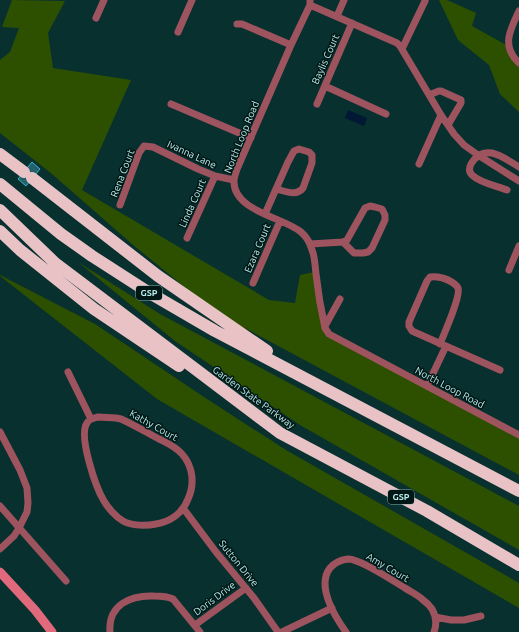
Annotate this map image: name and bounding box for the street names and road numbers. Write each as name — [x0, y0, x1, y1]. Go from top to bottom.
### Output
street label: Baylis Court — [310, 33, 341, 86]
street label: North Loop Road — [222, 99, 261, 175]
street label: Ivanna Lane — [165, 138, 218, 171]
street label: Rena Court — [108, 148, 137, 199]
street label: Linda Court — [177, 177, 208, 229]
street label: Ezara Court — [242, 222, 273, 274]
road number: GSP — [136, 286, 162, 300]
street label: Garden State Parkway — [211, 364, 297, 431]
street label: North Loop Road — [413, 365, 486, 410]
street label: Kathy Court — [128, 408, 180, 443]
road number: GSP — [388, 490, 414, 504]
street label: Sutton Drive — [217, 538, 261, 589]
street label: Amy Court — [364, 551, 411, 584]
street label: Doris Drive — [191, 579, 237, 618]

